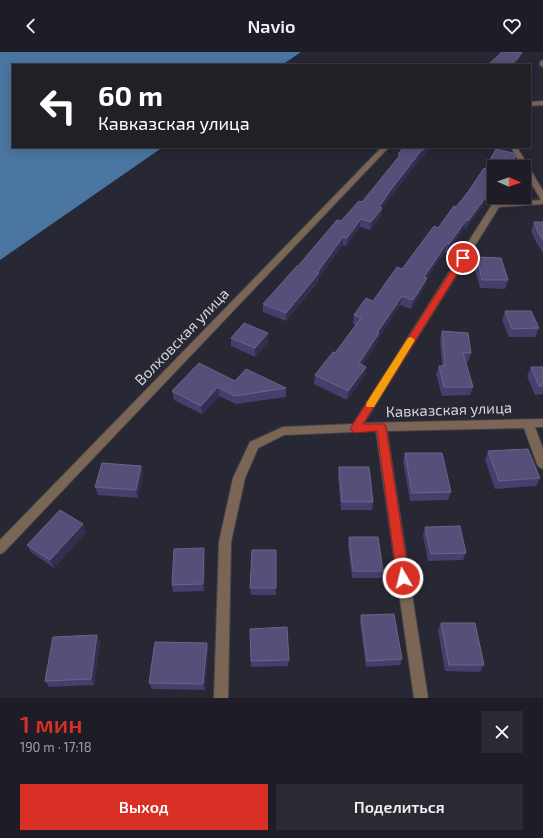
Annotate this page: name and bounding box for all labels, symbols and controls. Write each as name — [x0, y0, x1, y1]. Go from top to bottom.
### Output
icon: back — [20, 15, 42, 37]
text: Navio — [247, 15, 296, 37]
icon: heart — [501, 15, 523, 37]
text: 60 m — [98, 78, 163, 112]
icon: left — [32, 80, 84, 132]
text: Кавказская улица — [98, 112, 250, 134]
north arrow — [487, 160, 531, 204]
map controls — [487, 160, 531, 204]
pin — [446, 241, 480, 275]
icon: arrive — [452, 247, 474, 269]
street label: Волховская улица — [130, 284, 233, 389]
street label: Кавказская улица — [385, 398, 512, 421]
position arrow — [382, 557, 424, 599]
text: 1 мин — [20, 709, 82, 738]
button: close — [481, 711, 523, 753]
text: 190 m · 17:18 — [20, 739, 92, 755]
button: Выход — [20, 784, 268, 830]
button: Поделиться — [276, 784, 523, 830]

